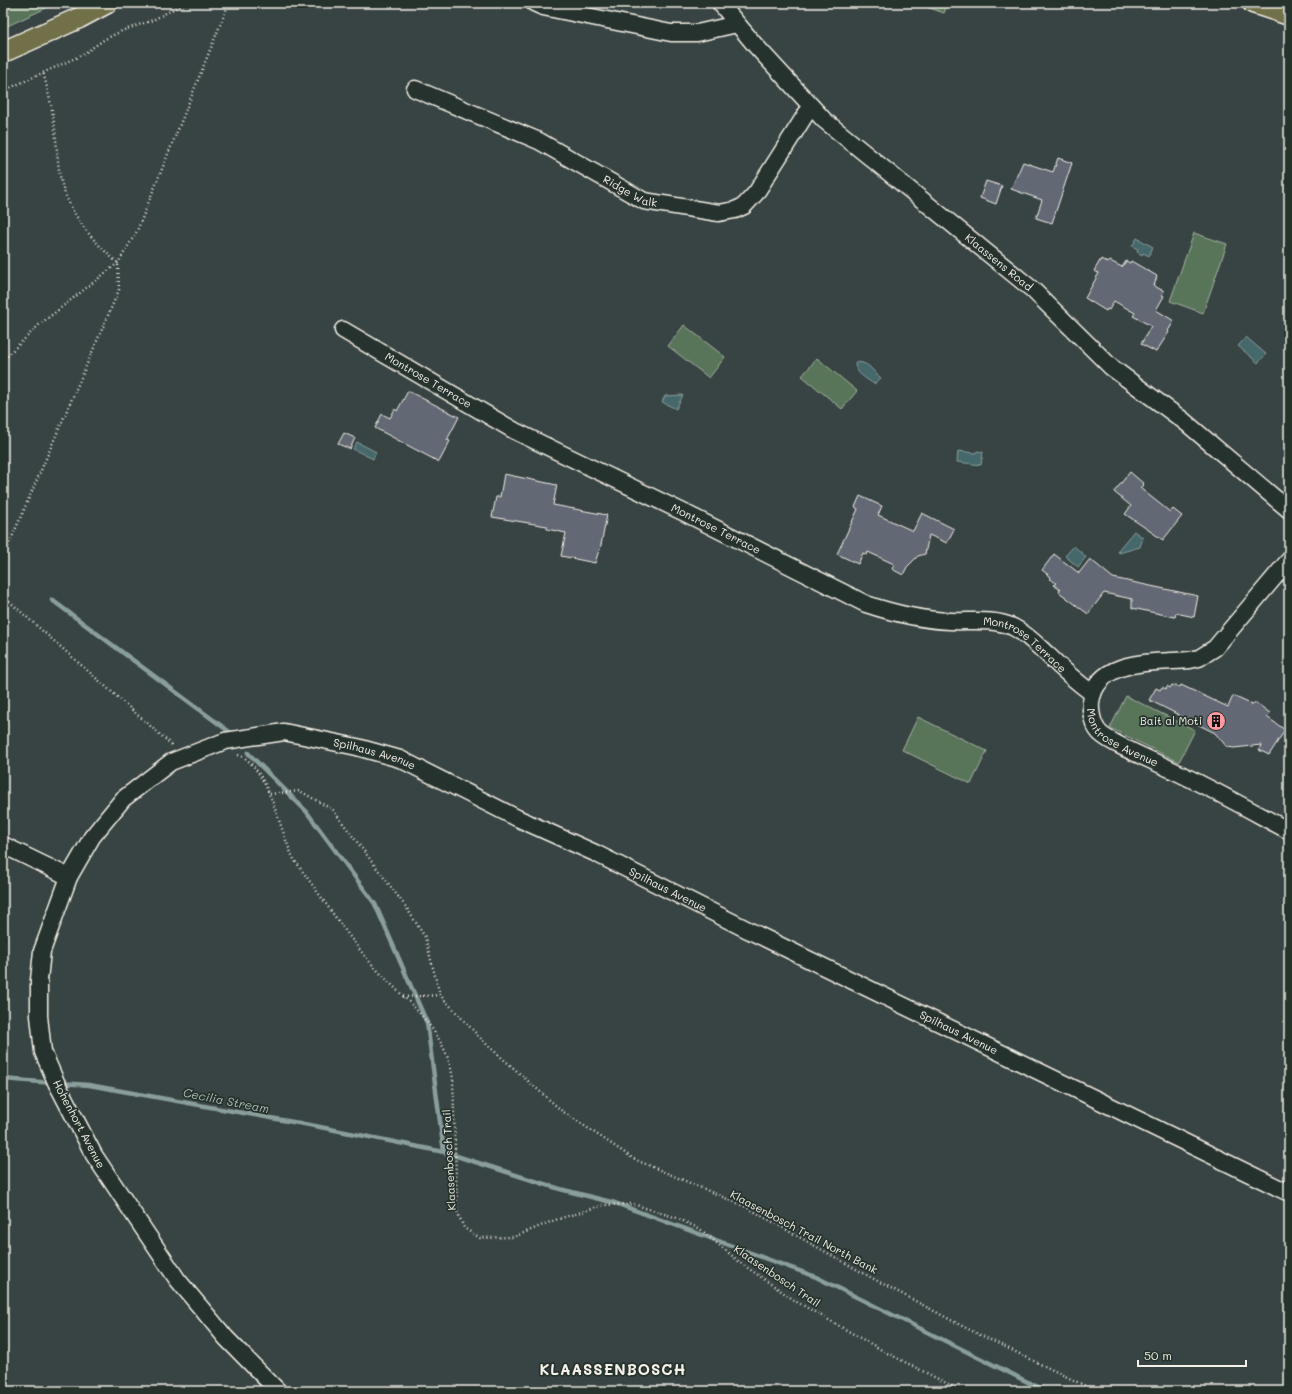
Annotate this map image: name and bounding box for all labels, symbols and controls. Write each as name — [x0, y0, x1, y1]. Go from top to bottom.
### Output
street label: Ridge Walk — [601, 171, 659, 210]
street label: Klaassens Road — [962, 230, 1036, 294]
street label: Montrose Terrace — [382, 348, 475, 411]
street label: Montrose Terrace — [669, 500, 764, 557]
street label: Montrose Terrace — [983, 613, 1070, 676]
street label: Montrose Avenue — [1084, 707, 1161, 770]
building icon: Bait al Moti — [1205, 710, 1227, 732]
place label: Bait al Moti — [1140, 713, 1202, 728]
street label: Spilhaus Avenue — [332, 734, 419, 773]
street label: Spilhaus Avenue — [627, 863, 710, 915]
street label: Spilhaus Avenue — [917, 1007, 1001, 1057]
street label: Hohenhort Avenue — [50, 1077, 109, 1171]
water label: Cecilia Stream — [182, 1084, 271, 1116]
street label: Klaasenbosch Trail — [438, 1109, 459, 1211]
street label: Klaasenbosch Trail North Bank — [728, 1187, 880, 1277]
street label: Klaasenbosch Trail — [731, 1242, 823, 1310]
scale bar — [1138, 1342, 1246, 1368]
text: 50 m — [1144, 1347, 1172, 1363]
district label: KLAASSENBOSCH — [539, 1359, 687, 1379]

